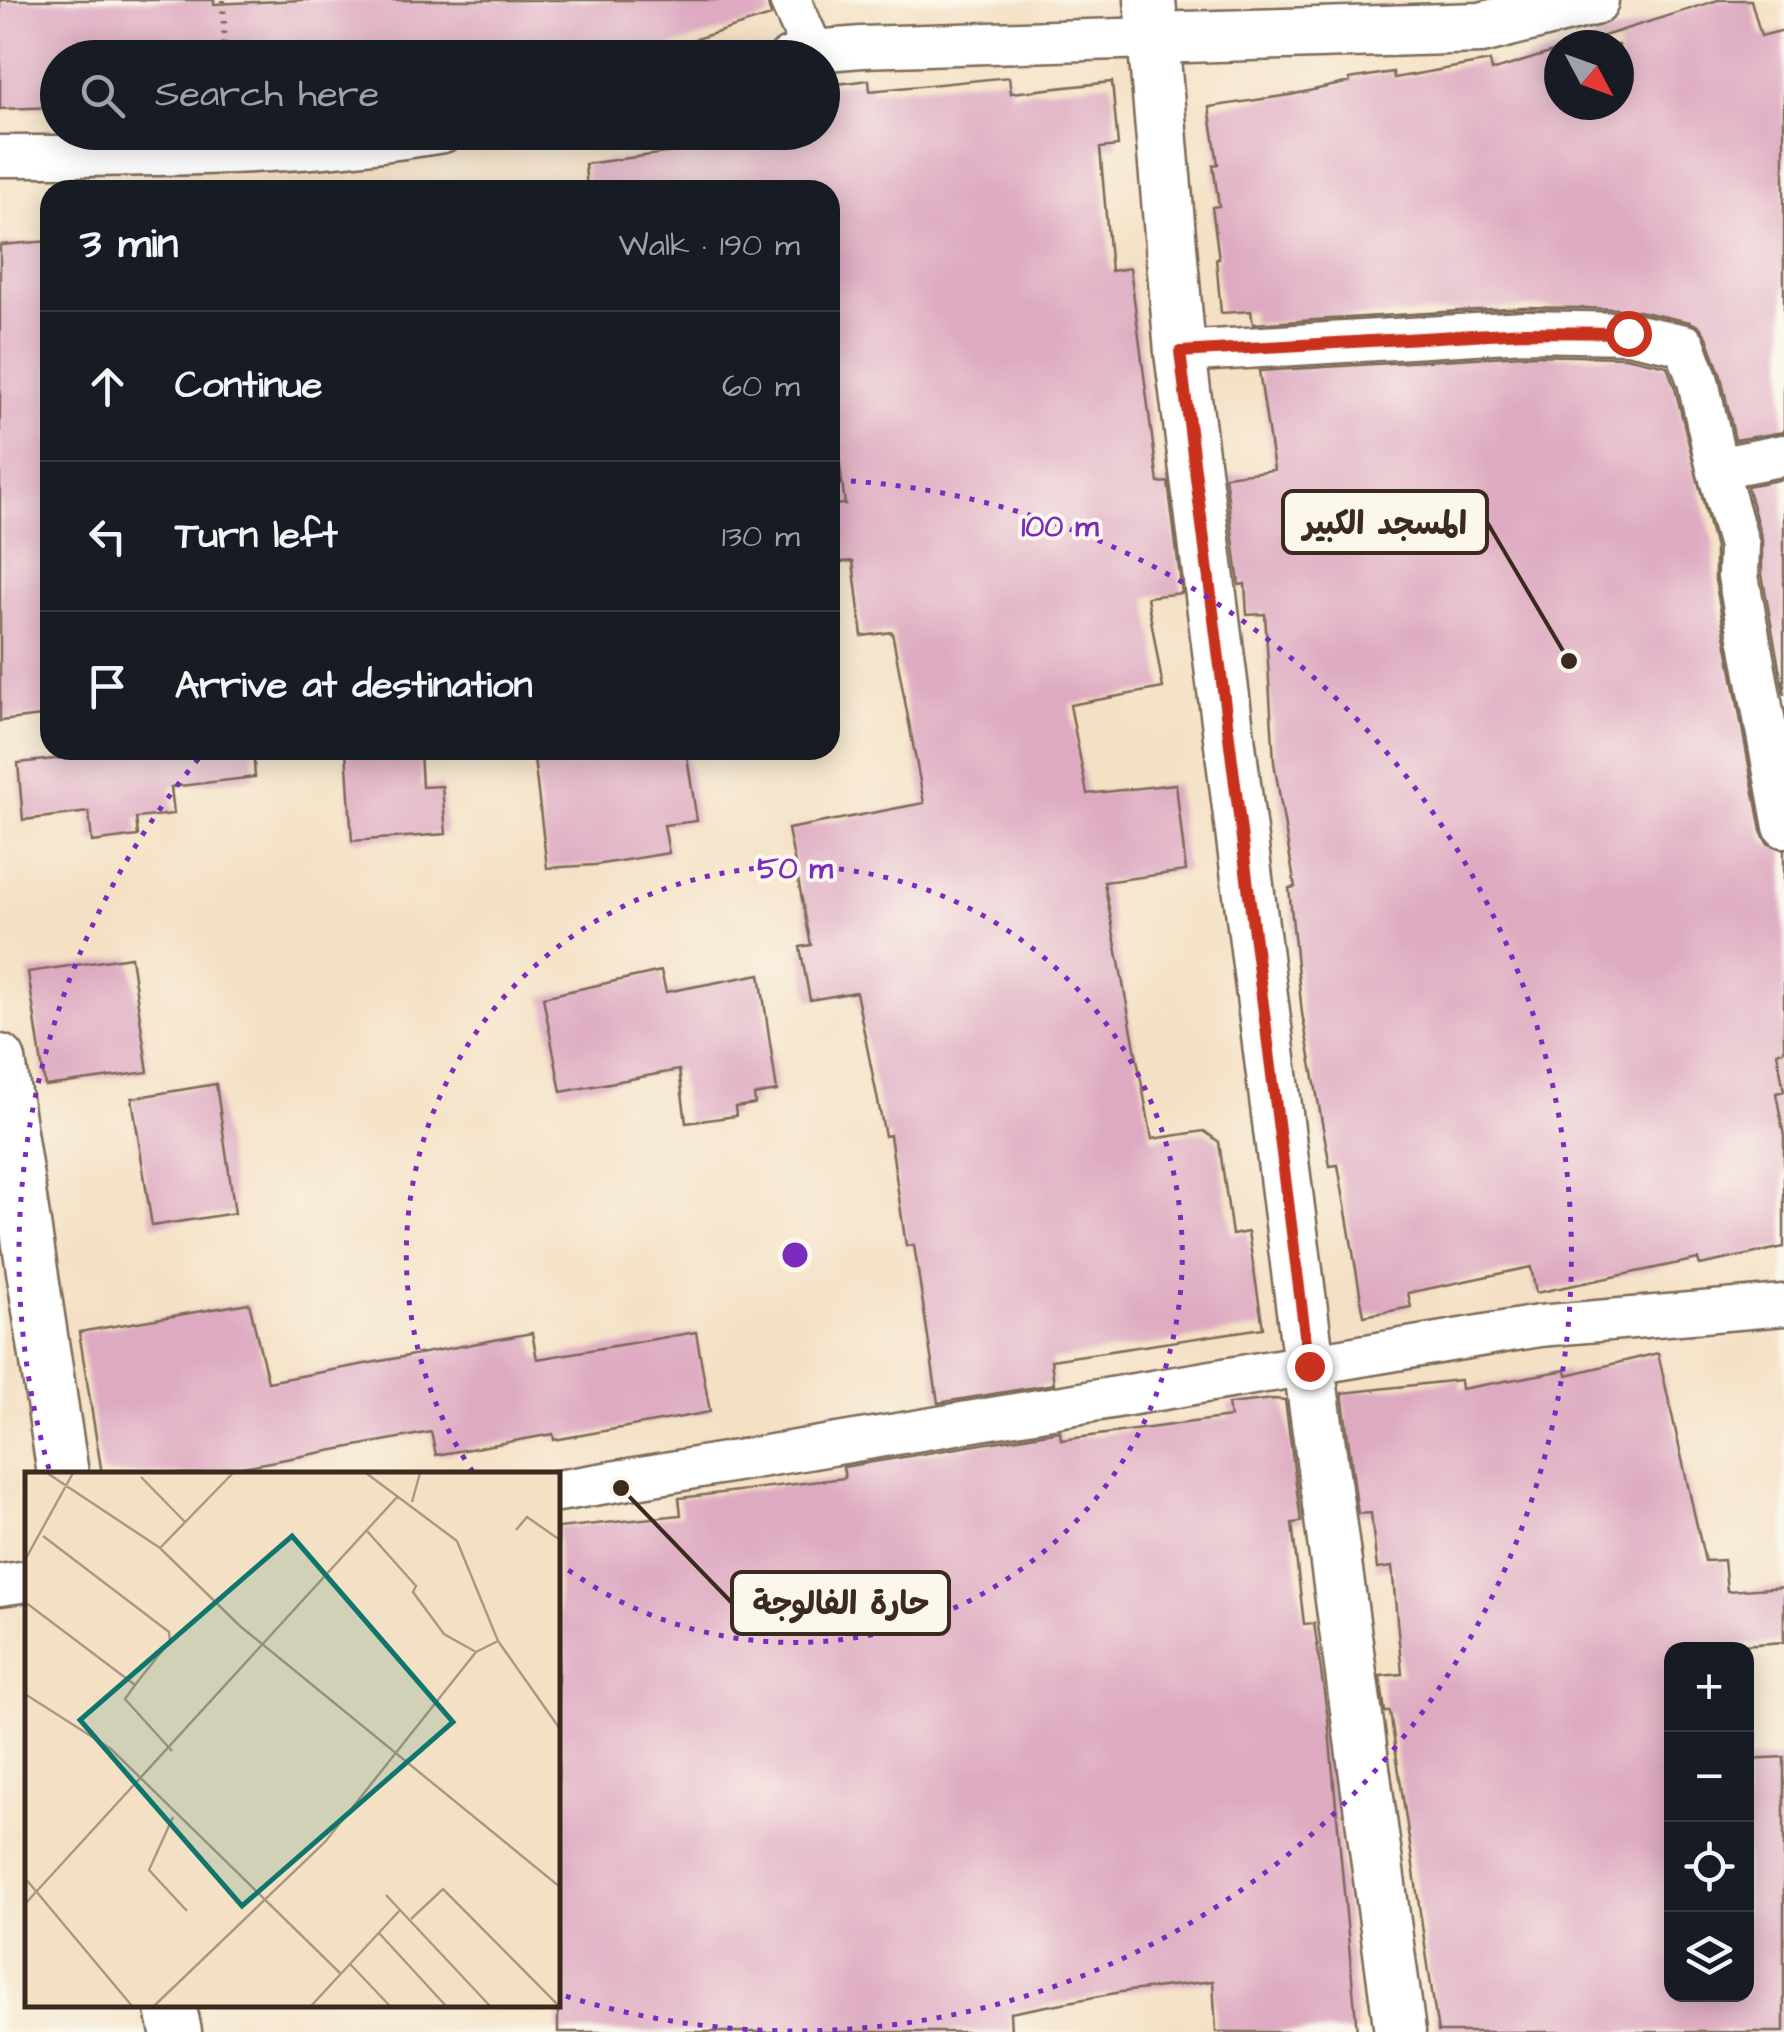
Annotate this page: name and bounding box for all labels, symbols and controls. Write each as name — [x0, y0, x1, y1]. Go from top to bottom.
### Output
north arrow — [1544, 30, 1634, 120]
search box — [40, 40, 840, 150]
icon: search — [75, 68, 130, 123]
text: Search here — [155, 69, 379, 121]
text: 3 min — [80, 216, 178, 274]
text: Walk · 190 m — [619, 223, 800, 268]
route start — [1606, 311, 1652, 357]
icon: ahead — [80, 359, 135, 414]
text: Continue — [175, 360, 322, 412]
text: 60 m — [722, 364, 800, 409]
callout: المسجد الكبير — [1283, 491, 1487, 553]
text: المسجد الكبير — [1300, 502, 1467, 547]
text: 100 m — [1021, 506, 1099, 548]
icon: left — [80, 509, 135, 564]
text: Turn left — [175, 510, 338, 562]
text: 130 m — [722, 514, 800, 559]
icon: arrive — [80, 659, 135, 714]
text: Arrive at destination — [175, 660, 532, 712]
text: 50 m — [757, 848, 833, 890]
centre of rings — [777, 1237, 813, 1273]
route end — [1287, 1344, 1333, 1390]
inset map — [25, 1472, 560, 2007]
callout: حارة الفالوجة — [732, 1572, 949, 1634]
text: حارة الفالوجة — [753, 1582, 929, 1627]
map controls — [1664, 1642, 1754, 2002]
button: + — [1664, 1642, 1754, 1732]
button: − — [1664, 1732, 1754, 1822]
button: locate — [1664, 1822, 1754, 1912]
button: layers — [1664, 1912, 1754, 2002]

